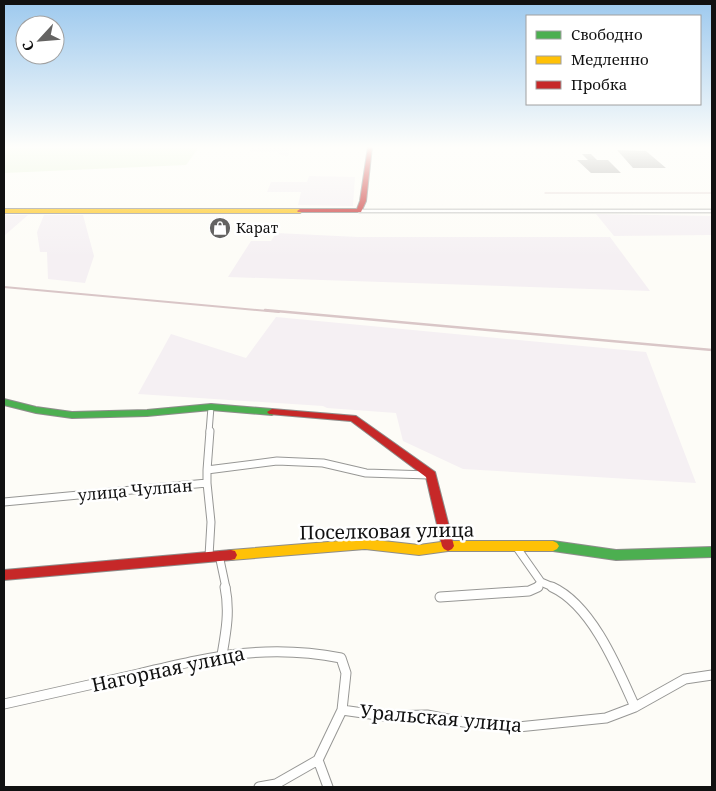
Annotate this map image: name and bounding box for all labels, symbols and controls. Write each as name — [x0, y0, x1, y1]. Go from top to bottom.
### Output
north arrow — [15, 15, 65, 65]
legend — [526, 15, 701, 105]
text: Свободно — [571, 24, 643, 44]
text: С — [17, 38, 38, 54]
text: Медленно — [571, 49, 649, 69]
text: Пробка — [571, 74, 627, 94]
shop icon: Карат — [208, 216, 232, 240]
place label: Карат — [236, 218, 279, 237]
street label: улица Чулпан — [77, 474, 194, 506]
street label: Поселковая улица — [299, 516, 475, 546]
street label: Нагорная улица — [89, 640, 247, 698]
street label: Уральская улица — [359, 698, 523, 738]

